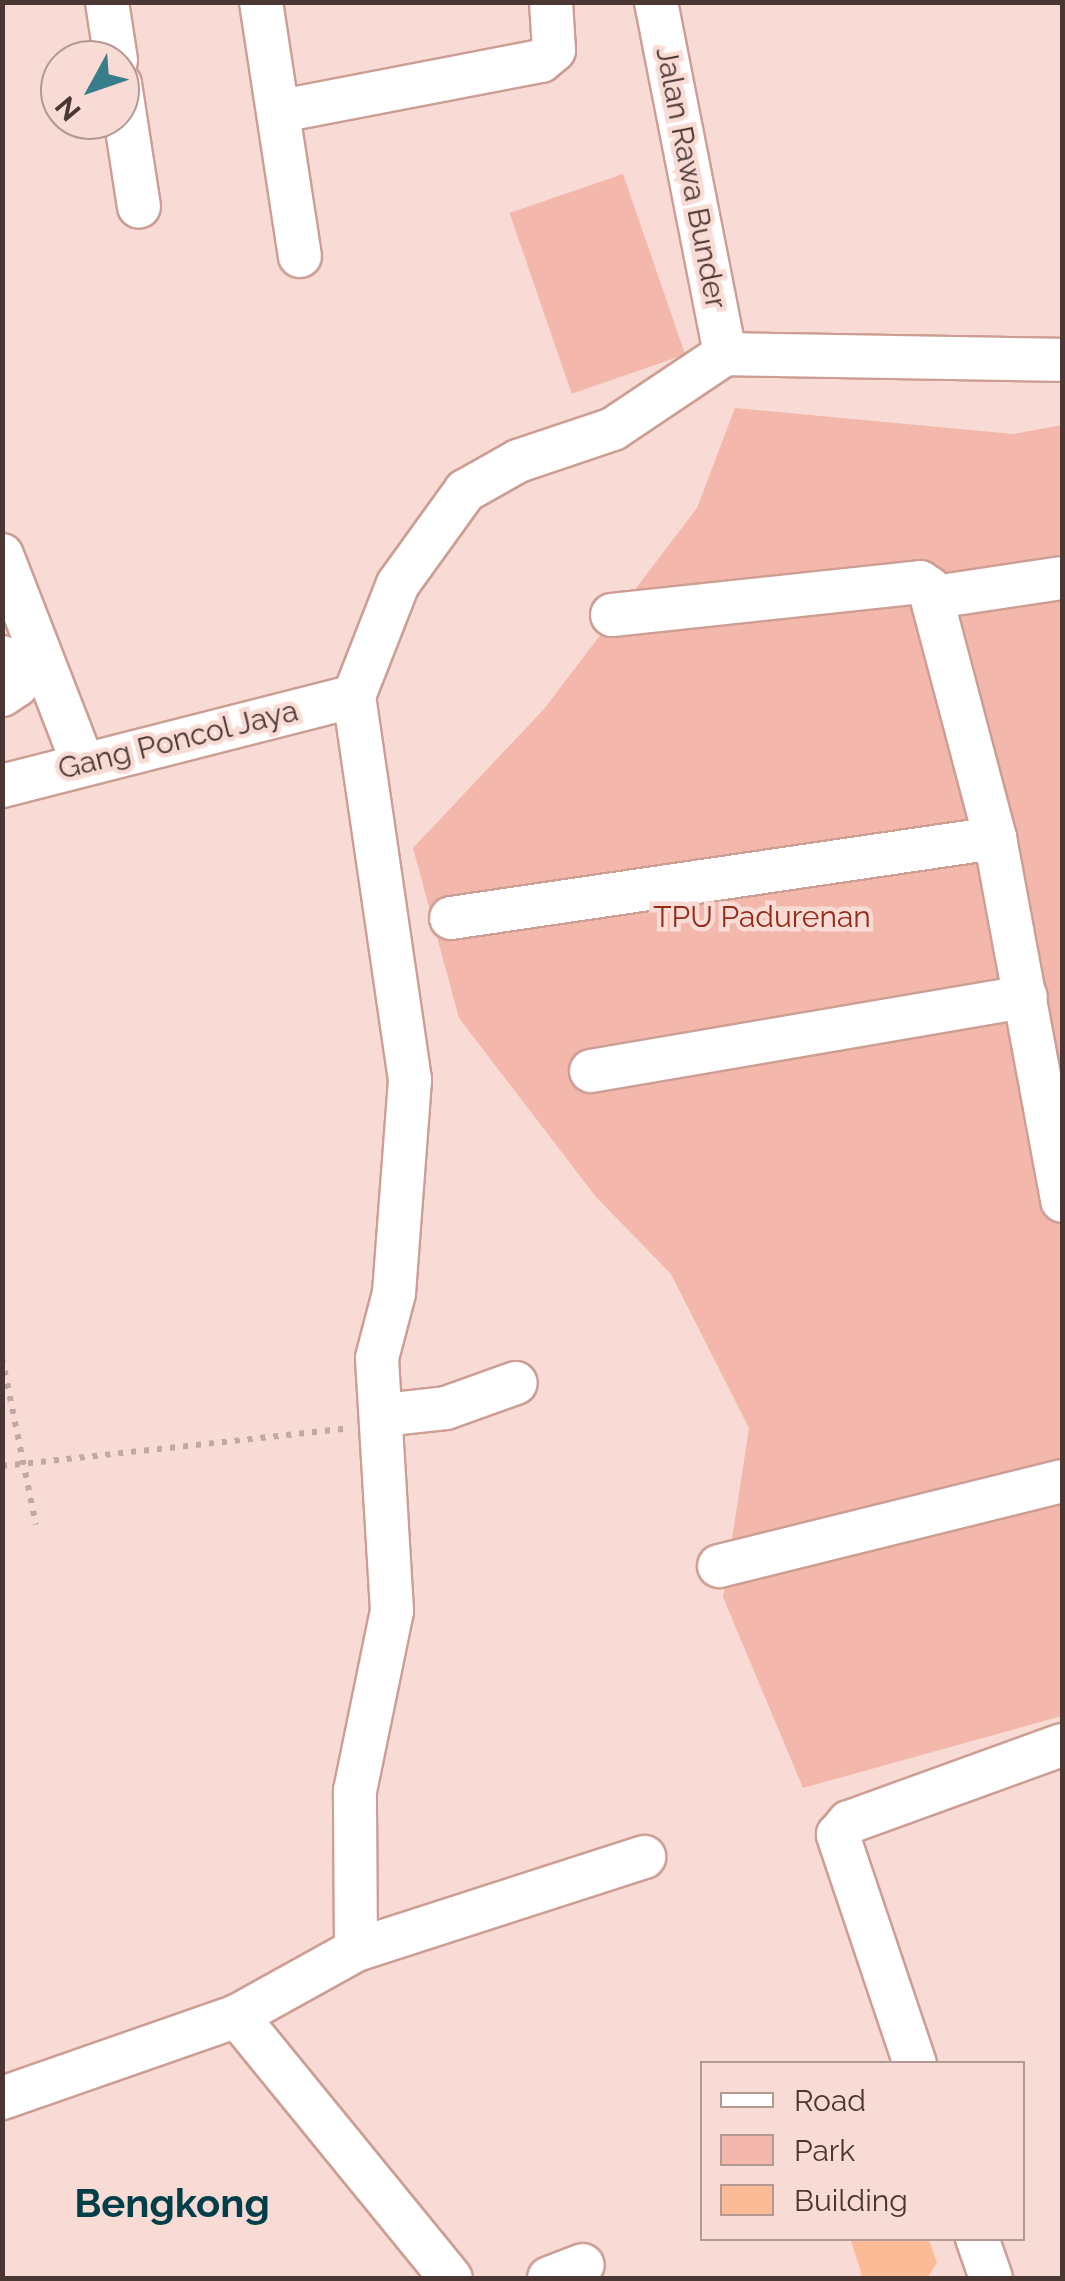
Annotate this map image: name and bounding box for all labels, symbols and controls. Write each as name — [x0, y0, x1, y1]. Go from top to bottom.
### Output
north arrow — [40, 40, 140, 140]
street label: Jalan Rawa Bunder — [648, 44, 734, 312]
text: N — [49, 90, 88, 127]
street label: Gang Poncol Jaya — [54, 693, 302, 787]
park label: TPU Padurenan — [653, 899, 871, 935]
legend — [700, 2061, 1025, 2241]
text: Road — [794, 2083, 866, 2118]
text: Park — [794, 2133, 855, 2168]
district label: Bengkong — [74, 2179, 270, 2227]
text: Building — [794, 2183, 908, 2218]

